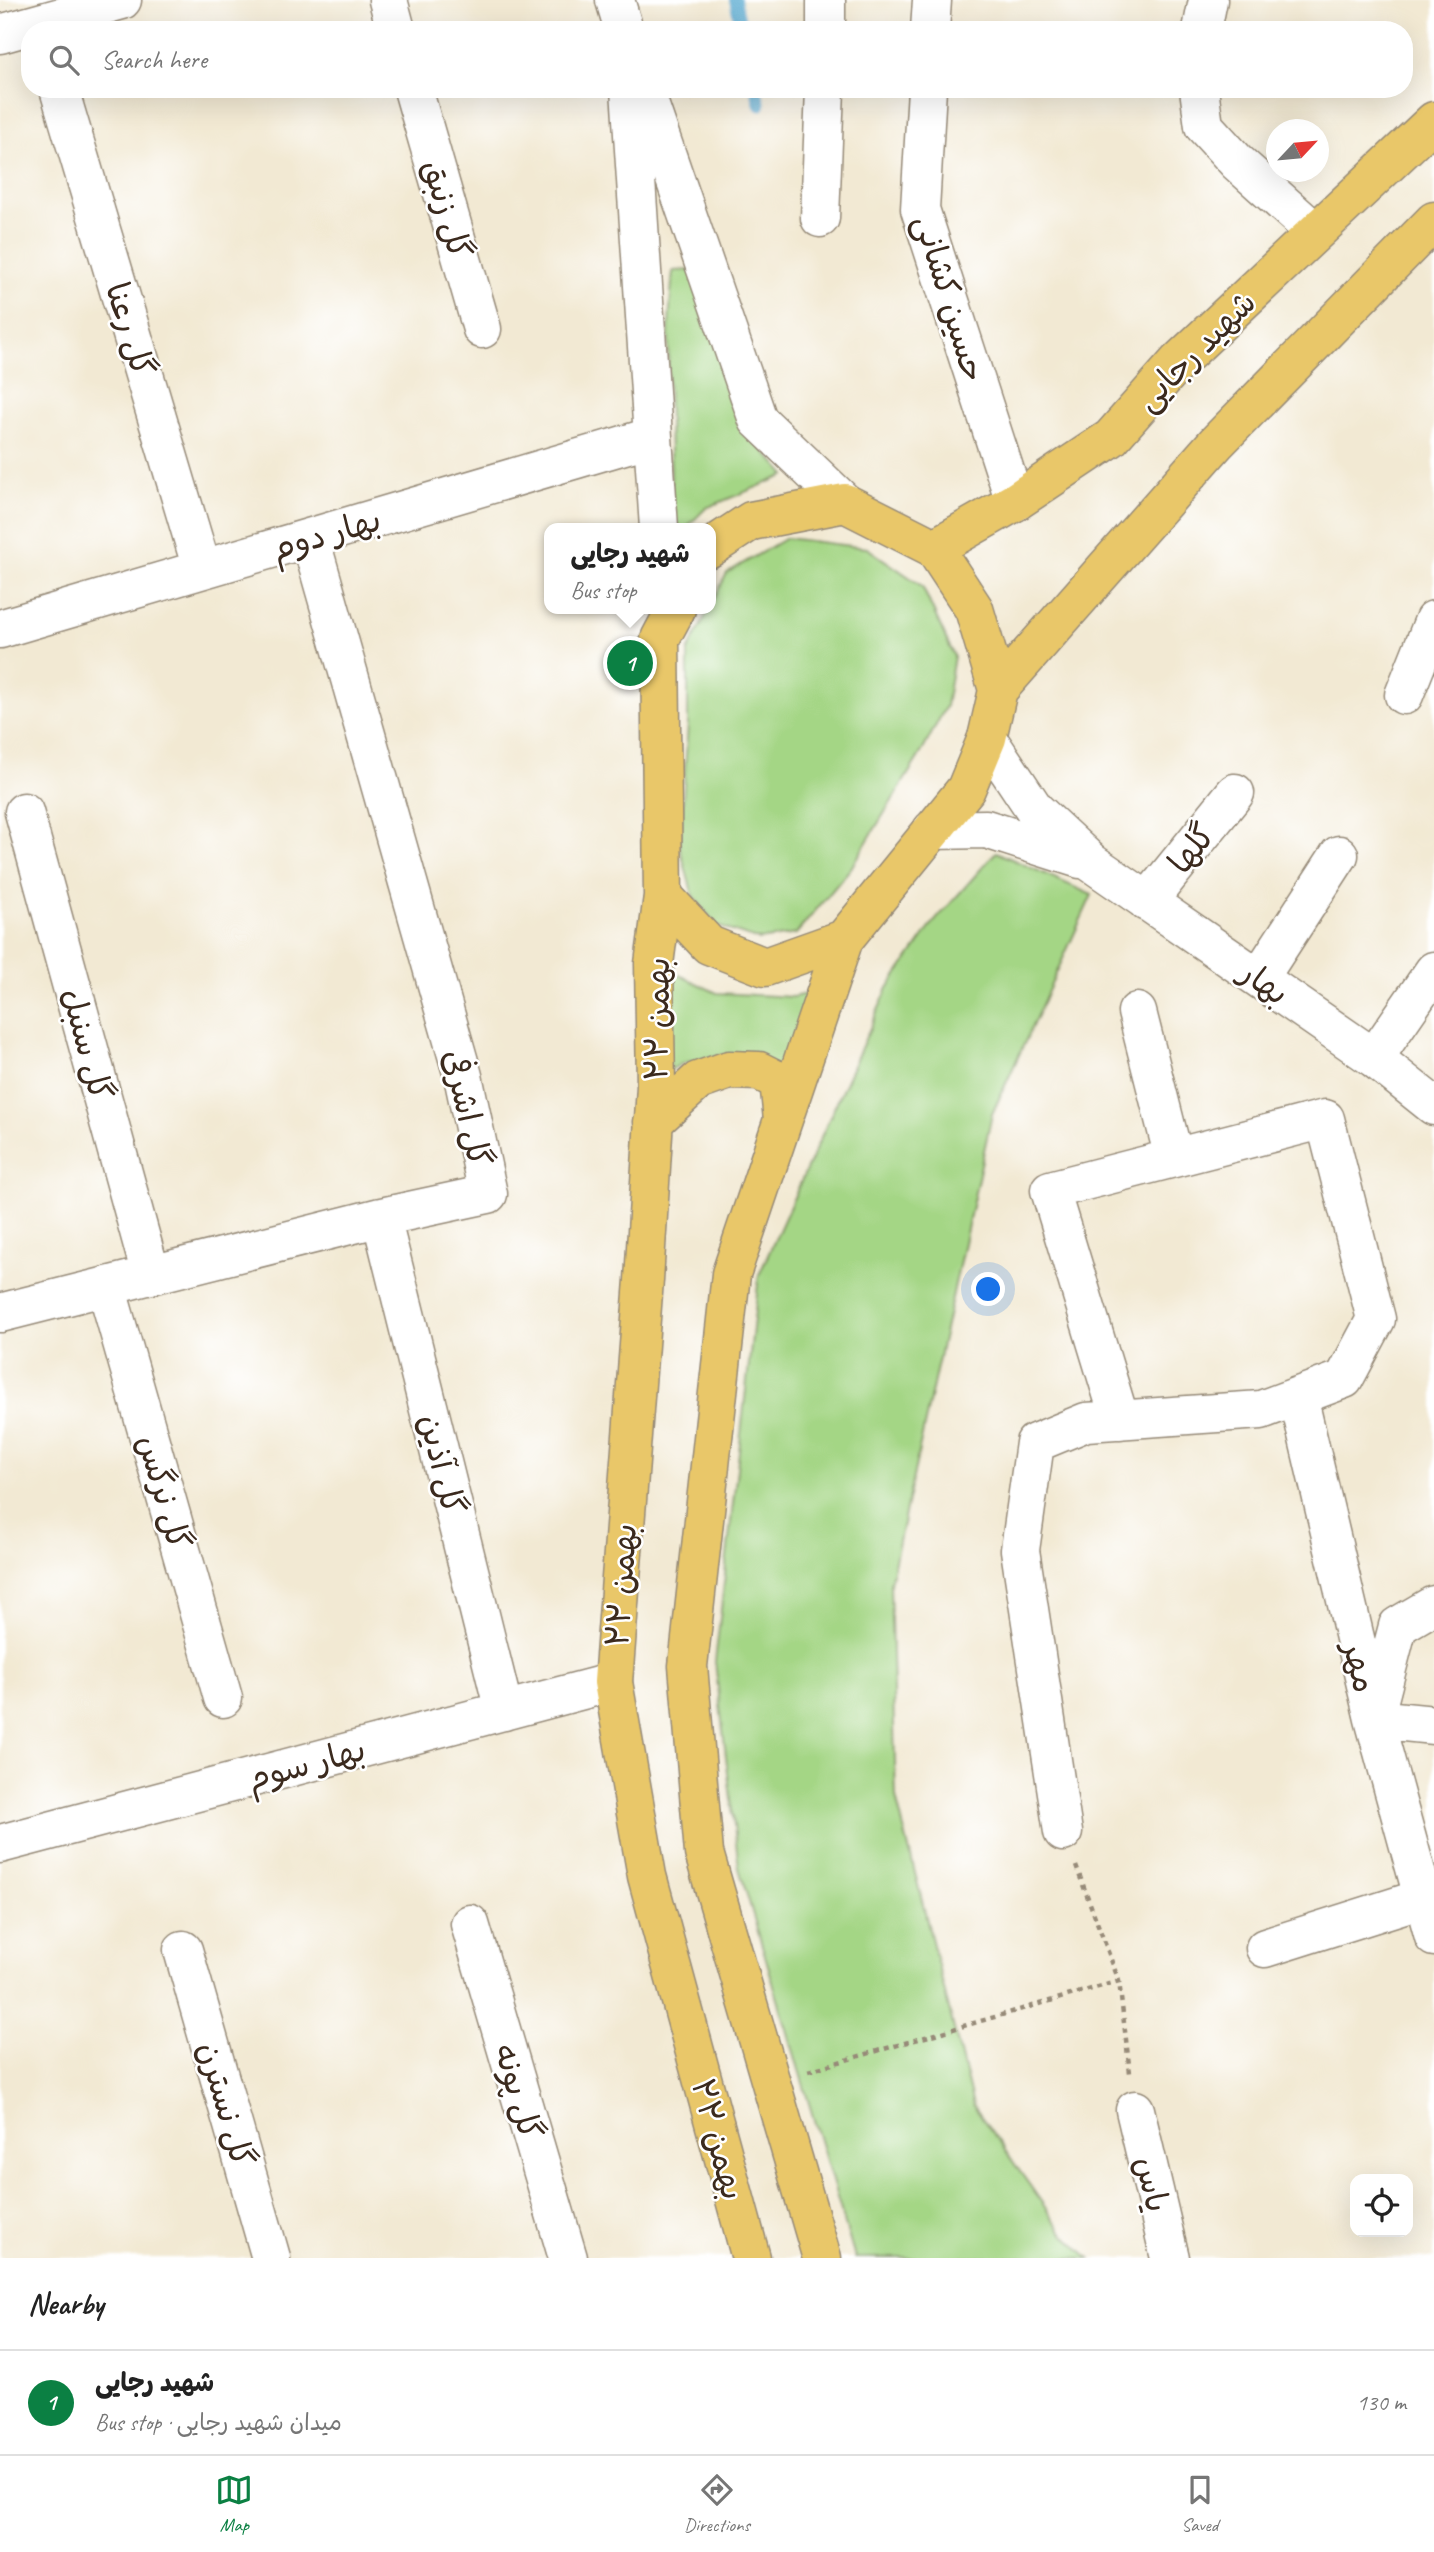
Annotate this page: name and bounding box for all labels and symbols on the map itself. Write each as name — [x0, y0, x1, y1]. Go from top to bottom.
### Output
north arrow — [1266, 119, 1329, 182]
street label: گل زنبق — [413, 155, 481, 264]
street label: حسین کشانی — [905, 210, 995, 387]
street label: گل رعنا — [96, 277, 164, 382]
street label: شهید رجایی — [1126, 281, 1265, 420]
street label: بهار دوم — [267, 498, 387, 573]
pin: 1 — [607, 637, 653, 689]
street label: گلها — [1159, 815, 1225, 882]
street label: بهار — [1229, 950, 1297, 1014]
street label: ۲۲ بهمن — [635, 957, 679, 1081]
street label: گل سنبل — [52, 983, 122, 1105]
street label: گل اشرفی — [433, 1046, 501, 1171]
your location — [971, 1272, 1005, 1306]
street label: گل آذین — [409, 1410, 475, 1519]
street label: گل نرگس — [128, 1430, 200, 1554]
street label: ۲۲ بهمن — [596, 1522, 646, 1648]
street label: مهر — [1333, 1635, 1386, 1697]
street label: بهار سوم — [243, 1728, 371, 1804]
street label: گل نسترن — [188, 2037, 264, 2172]
street label: گل پونه — [484, 2038, 552, 2144]
street label: ۲۲ بهمن — [682, 2074, 754, 2204]
street label: یاس — [1125, 2152, 1179, 2216]

